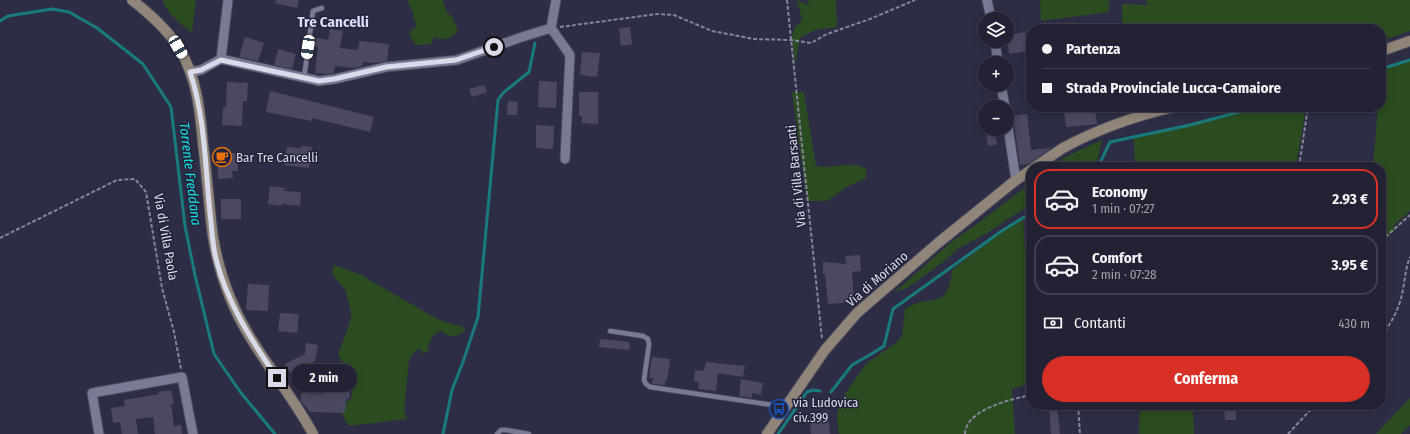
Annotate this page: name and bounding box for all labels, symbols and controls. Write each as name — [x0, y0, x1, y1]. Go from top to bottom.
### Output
map controls — [978, 12, 1014, 136]
button: layers — [978, 12, 1014, 48]
district label: Tre Cancelli — [297, 13, 369, 31]
car — [167, 34, 189, 60]
car — [300, 34, 316, 60]
route start — [485, 38, 503, 56]
text: Partenza — [1066, 40, 1120, 58]
button: + — [978, 56, 1014, 92]
text: Strada Provinciale Lucca-Camaiore — [1066, 79, 1281, 97]
button: − — [978, 100, 1014, 136]
water label: Torrente Freddana — [175, 121, 205, 227]
street label: Via di Villa Barsanti — [783, 124, 809, 228]
cafe icon: Bar Tre Cancelli — [211, 146, 233, 168]
place label: Bar Tre Cancelli — [236, 150, 318, 165]
icon: car — [1044, 181, 1080, 217]
text: Economy — [1092, 183, 1147, 201]
text: 2.93 € — [1332, 190, 1368, 208]
street label: Via di Villa Paola — [151, 192, 181, 282]
text: 1 min · 07:27 — [1092, 201, 1155, 216]
icon: car — [1044, 247, 1080, 283]
street label: Via di Moriano — [843, 248, 911, 310]
text: Comfort — [1092, 249, 1143, 267]
text: 3.95 € — [1332, 256, 1368, 274]
text: 2 min · 07:28 — [1092, 267, 1157, 282]
icon: cash — [1042, 312, 1064, 334]
text: Contanti — [1074, 314, 1126, 332]
text: 430 m — [1338, 316, 1370, 331]
button: Conferma — [1042, 356, 1370, 402]
callout: 2 min — [291, 364, 357, 392]
route end — [268, 369, 286, 387]
text: 2 min — [310, 370, 338, 385]
place label: via Ludovica civ.399 — [793, 395, 858, 425]
bus stop icon: via Ludovica civ.399 — [768, 398, 790, 420]

